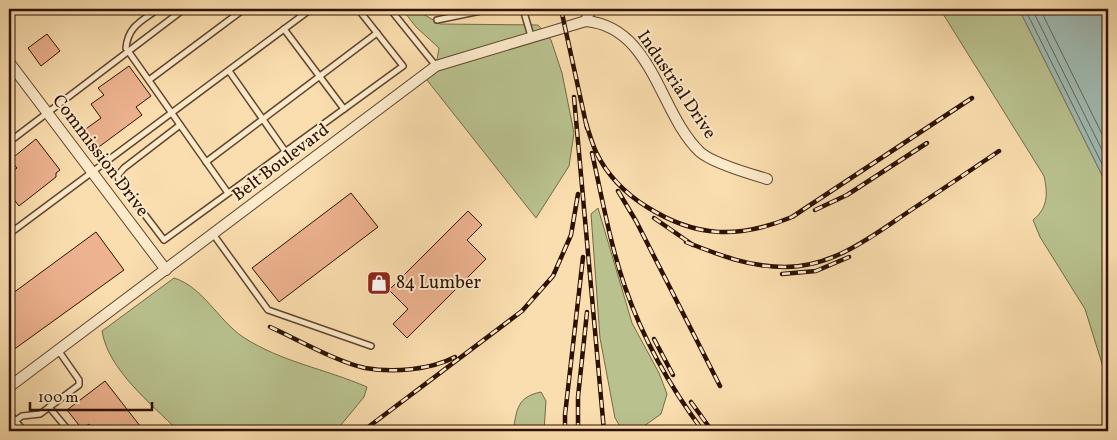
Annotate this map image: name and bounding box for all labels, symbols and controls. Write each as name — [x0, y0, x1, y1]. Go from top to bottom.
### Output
street label: Industrial Drive — [630, 26, 722, 144]
street label: Commission Drive — [46, 90, 154, 222]
street label: Belt Boulevard — [227, 118, 335, 208]
shop icon: 84 Lumber — [366, 270, 392, 296]
place label: 84 Lumber — [396, 271, 481, 296]
scale bar — [30, 380, 152, 412]
text: 100 m — [38, 388, 78, 409]

